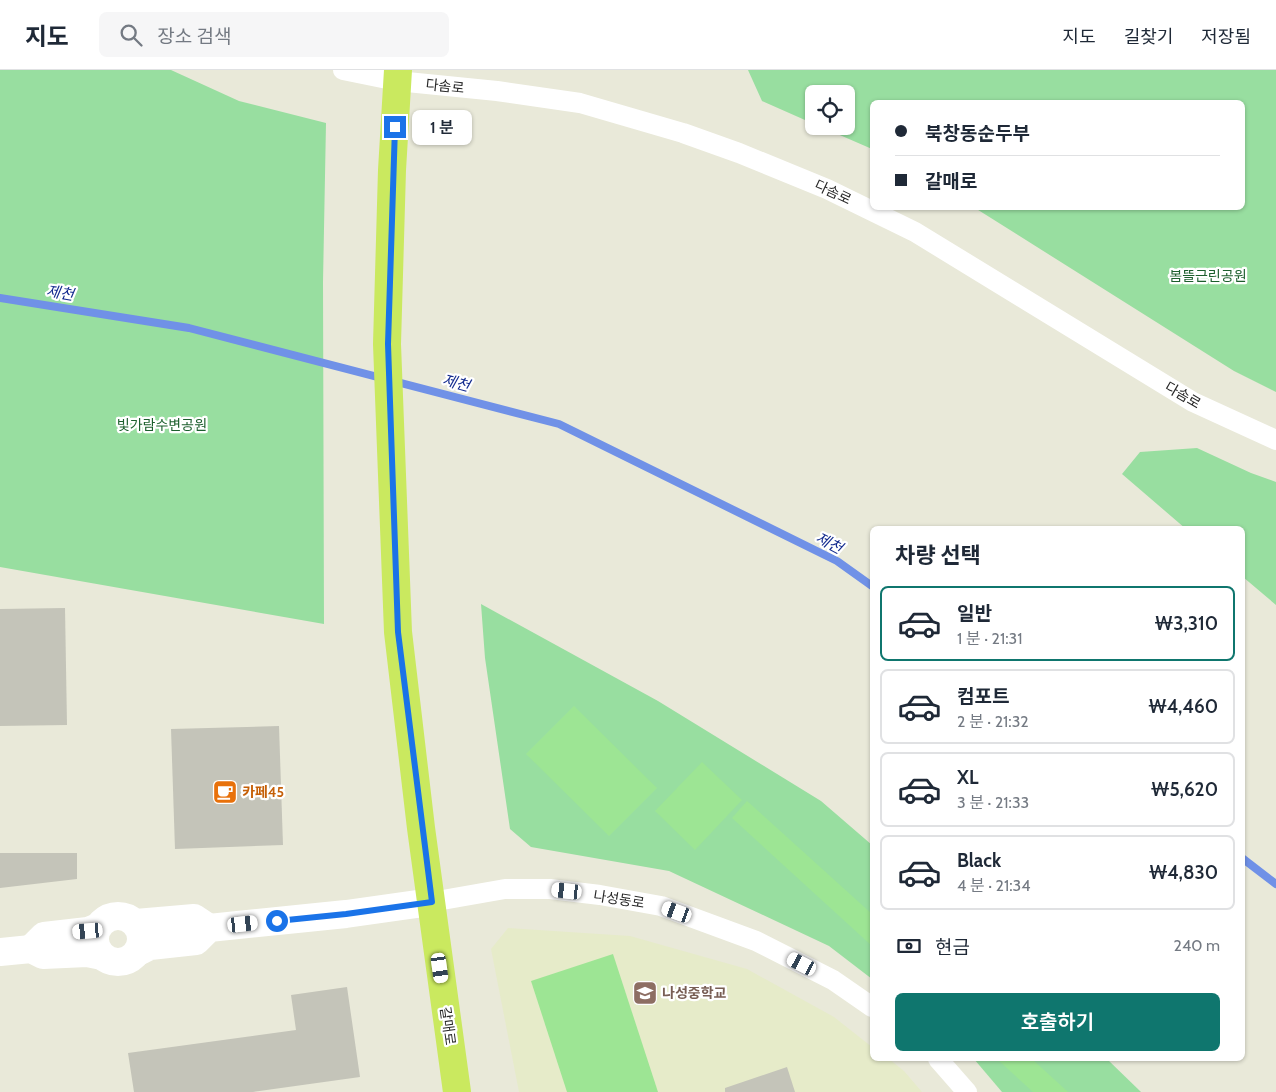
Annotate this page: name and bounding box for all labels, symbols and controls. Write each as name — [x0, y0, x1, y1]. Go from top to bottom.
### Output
search box — [99, 12, 449, 57]
icon: search — [117, 21, 145, 49]
text: 지도 — [25, 22, 69, 51]
text: 장소 검색 — [157, 25, 231, 48]
text: 지도 — [1063, 26, 1096, 48]
text: 길찾기 — [1124, 26, 1173, 48]
text: 저장됨 — [1201, 26, 1251, 48]
street label: 다솜로 — [425, 75, 465, 97]
map controls — [805, 85, 855, 135]
button: locate — [805, 85, 855, 135]
callout: 1 분 — [412, 110, 472, 144]
route end — [384, 116, 406, 138]
text: 1 분 — [430, 118, 454, 137]
text: 북창동순두부 — [925, 122, 1030, 145]
text: 갈매로 — [925, 170, 977, 193]
street label: 다솜로 — [812, 176, 854, 208]
park label: 봄뜰근린공원 — [1169, 267, 1247, 285]
water label: 제천 — [45, 282, 77, 304]
water label: 제천 — [440, 371, 474, 396]
street label: 다솜로 — [1162, 378, 1204, 413]
park label: 빛가람수변공원 — [117, 416, 207, 434]
water label: 제천 — [813, 529, 847, 558]
text: 차량 선택 — [895, 542, 981, 569]
icon: car — [897, 601, 942, 646]
text: 일반 — [957, 602, 992, 625]
text: ₩3,310 — [1155, 612, 1218, 635]
text: 1 분 · 21:31 — [957, 629, 1022, 648]
icon: car — [897, 684, 942, 729]
text: 컴포트 — [957, 685, 1009, 708]
text: ₩4,460 — [1148, 695, 1218, 718]
text: 2 분 · 21:32 — [957, 712, 1029, 731]
text: XL — [957, 766, 978, 789]
icon: car — [897, 767, 942, 812]
text: ₩5,620 — [1151, 778, 1218, 801]
cafe icon: 카페45 — [212, 779, 238, 805]
place label: 카페45 — [242, 783, 284, 801]
text: 3 분 · 21:33 — [957, 793, 1029, 812]
text: Black — [957, 849, 1001, 872]
icon: car — [897, 850, 942, 895]
text: ₩4,830 — [1149, 861, 1218, 884]
text: 4 분 · 21:34 — [957, 876, 1030, 895]
car — [551, 882, 582, 900]
street label: 나성동로 — [592, 886, 646, 912]
car — [660, 900, 693, 924]
route start — [266, 910, 288, 932]
car — [227, 915, 258, 933]
car — [72, 922, 103, 940]
icon: cash — [895, 932, 923, 960]
text: 현금 — [935, 936, 970, 959]
text: 240 m — [1174, 936, 1220, 955]
car — [785, 951, 818, 977]
car — [430, 952, 449, 984]
school or university icon: 나성중학교 — [632, 980, 658, 1006]
place label: 나성중학교 — [662, 984, 727, 1002]
button: 호출하기 — [895, 993, 1220, 1051]
street label: 갈매로 — [436, 1006, 460, 1047]

